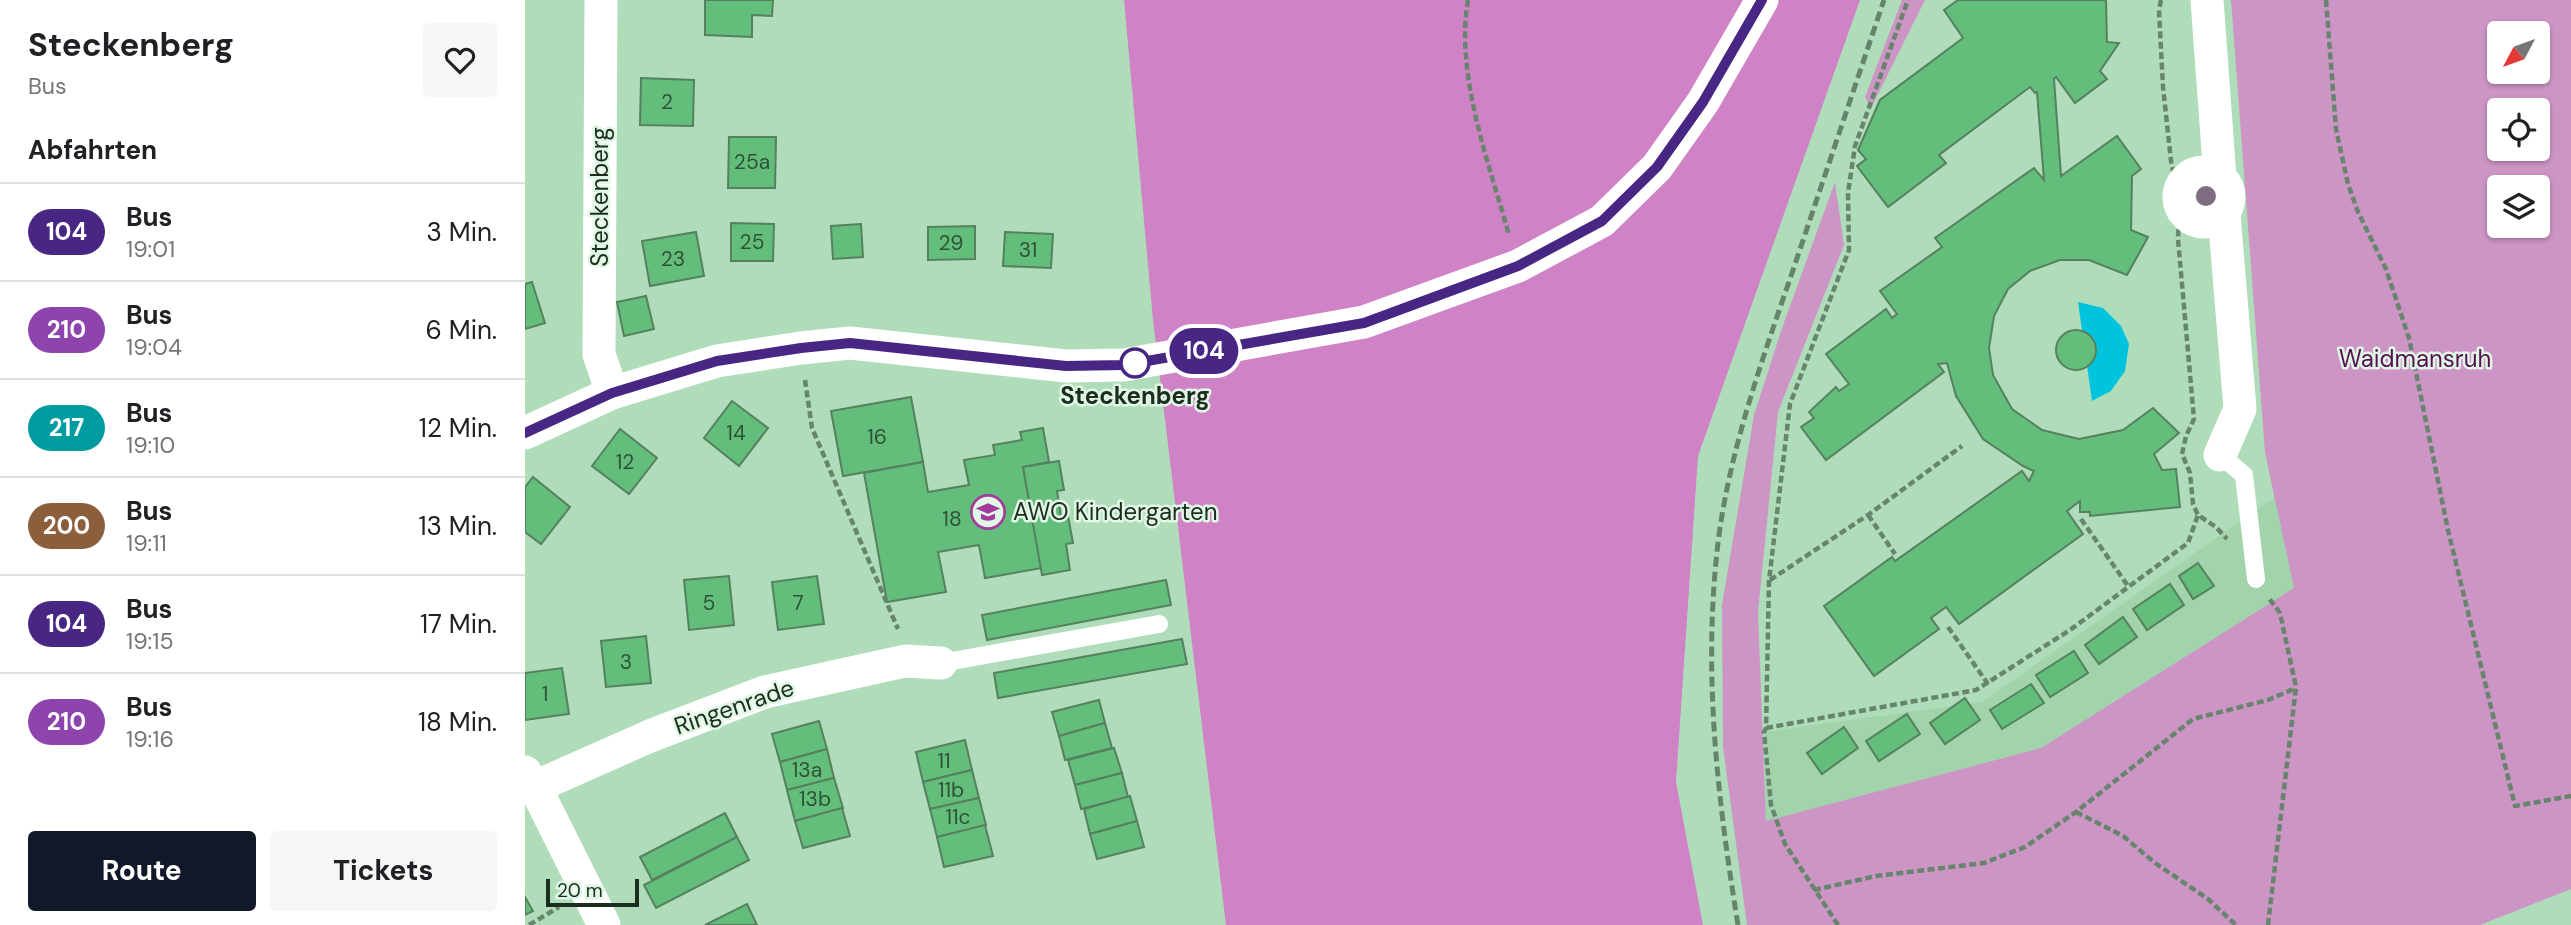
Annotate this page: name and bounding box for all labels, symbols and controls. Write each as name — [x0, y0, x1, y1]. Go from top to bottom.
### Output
north arrow — [2487, 21, 2550, 84]
map controls — [2487, 21, 2550, 238]
text: Steckenberg — [28, 23, 234, 66]
button: heart — [423, 23, 497, 97]
text: Bus — [28, 71, 67, 101]
house number: 2 — [661, 88, 673, 116]
button: locate — [2487, 98, 2550, 161]
street label: Steckenberg — [584, 127, 615, 267]
text: Abfahrten — [28, 133, 157, 167]
house number: 25a — [734, 148, 770, 176]
button: layers — [2487, 175, 2550, 238]
text: Bus — [126, 200, 172, 234]
text: 3 Min. — [427, 215, 497, 249]
text: 104 — [46, 216, 87, 247]
house number: 25 — [740, 228, 764, 256]
house number: 29 — [938, 229, 964, 257]
text: 19:01 — [126, 234, 175, 264]
house number: 31 — [1019, 236, 1037, 264]
house number: 23 — [661, 245, 685, 273]
text: Bus — [126, 298, 172, 332]
text: 6 Min. — [426, 313, 497, 347]
text: 210 — [47, 314, 86, 345]
line badge: 104 — [1164, 328, 1244, 374]
text: 19:04 — [126, 332, 182, 362]
text: 104 — [1183, 335, 1225, 366]
park label: Waidmansruh — [2339, 343, 2491, 374]
marker: Steckenberg — [1120, 348, 1150, 378]
place label: Steckenberg — [1060, 380, 1210, 411]
text: Bus — [126, 396, 172, 430]
text: 12 Min. — [419, 411, 497, 445]
text: 217 — [49, 412, 84, 443]
house number: 14 — [726, 419, 746, 447]
house number: 16 — [867, 423, 887, 451]
text: 19:10 — [126, 430, 175, 460]
house number: 12 — [616, 448, 634, 476]
school or university icon: AWO Kindergarten — [969, 493, 1007, 531]
text: Bus — [126, 494, 172, 528]
place label: AWO Kindergarten — [1013, 496, 1217, 527]
house number: 18 — [942, 505, 962, 533]
text: 13 Min. — [418, 509, 497, 543]
text: 200 — [43, 510, 90, 541]
text: 19:11 — [126, 528, 167, 558]
house number: 5 — [703, 589, 715, 617]
house number: 7 — [792, 589, 804, 617]
text: Bus — [126, 592, 172, 626]
text: 17 Min. — [420, 607, 497, 641]
text: 104 — [46, 608, 87, 639]
text: 19:15 — [126, 626, 173, 656]
house number: 3 — [620, 648, 632, 676]
street label: Ringenrade — [670, 672, 798, 741]
house number: 1 — [542, 680, 548, 708]
text: Bus — [126, 690, 172, 724]
text: 18 Min. — [418, 705, 497, 739]
text: 210 — [47, 706, 86, 737]
text: 19:16 — [126, 724, 174, 754]
house number: 11 — [937, 747, 951, 775]
house number: 13a — [792, 756, 822, 784]
house number: 11b — [938, 776, 964, 804]
house number: 13b — [799, 785, 831, 813]
house number: 11c — [945, 803, 971, 831]
button: Route — [28, 831, 256, 911]
button: Tickets — [270, 831, 497, 911]
scale bar — [546, 876, 639, 908]
text: 20 m — [557, 878, 603, 903]

